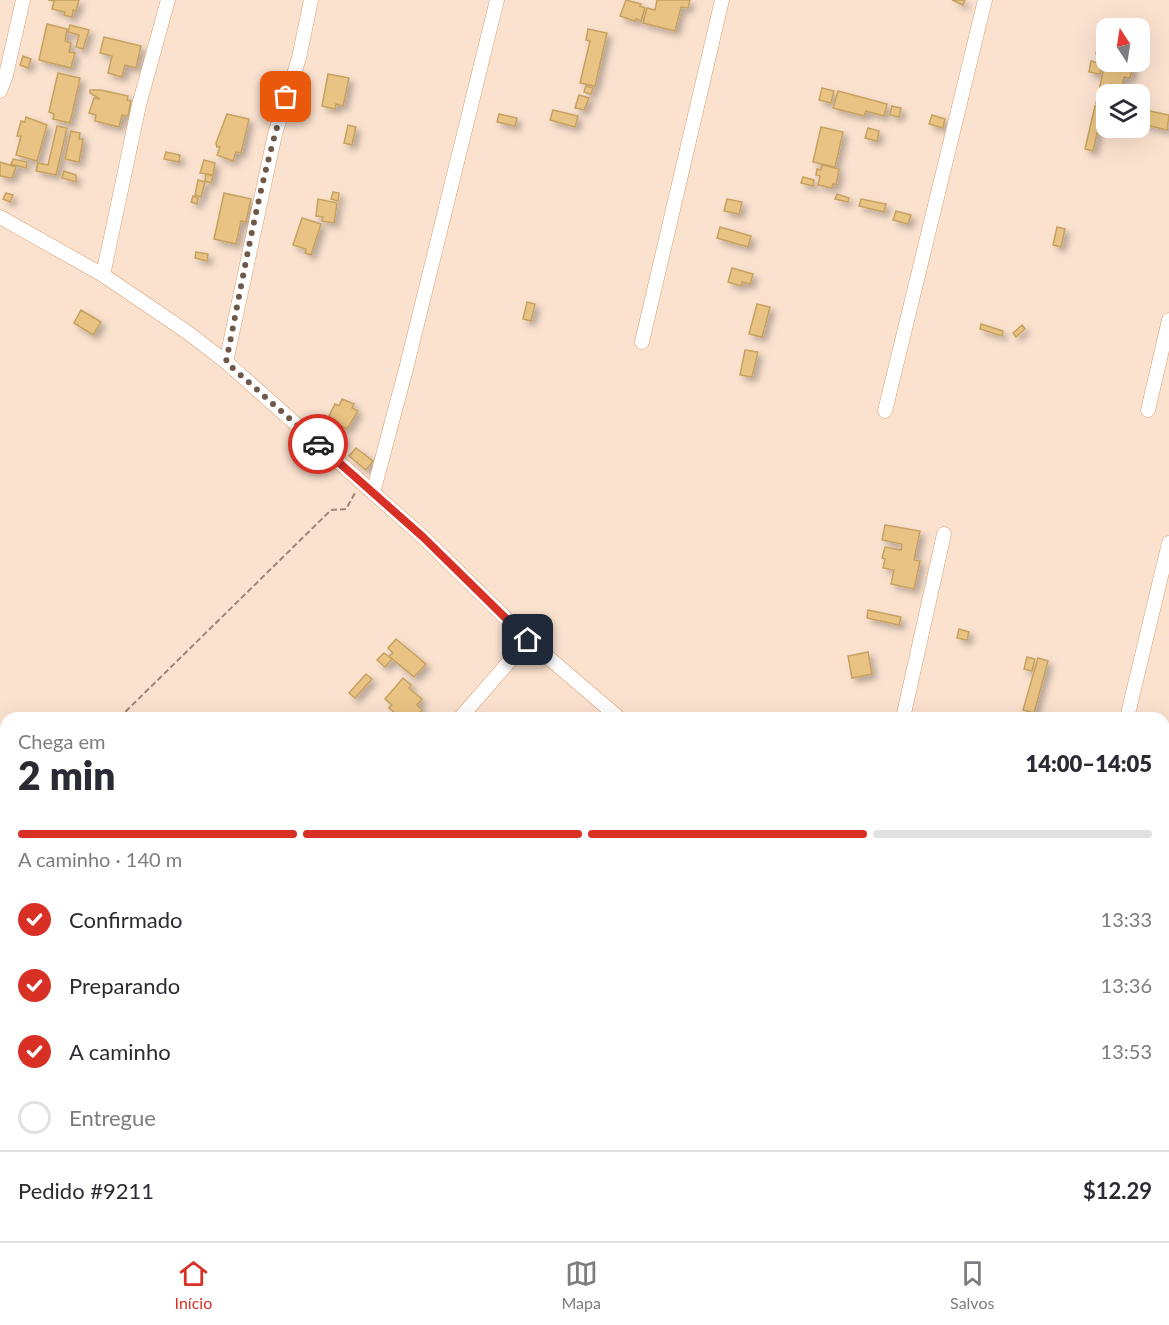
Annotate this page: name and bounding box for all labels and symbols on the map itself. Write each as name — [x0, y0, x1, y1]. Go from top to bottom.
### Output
north arrow — [1096, 18, 1150, 72]
pin — [260, 71, 311, 122]
courier — [288, 414, 348, 474]
pin — [502, 614, 553, 665]

